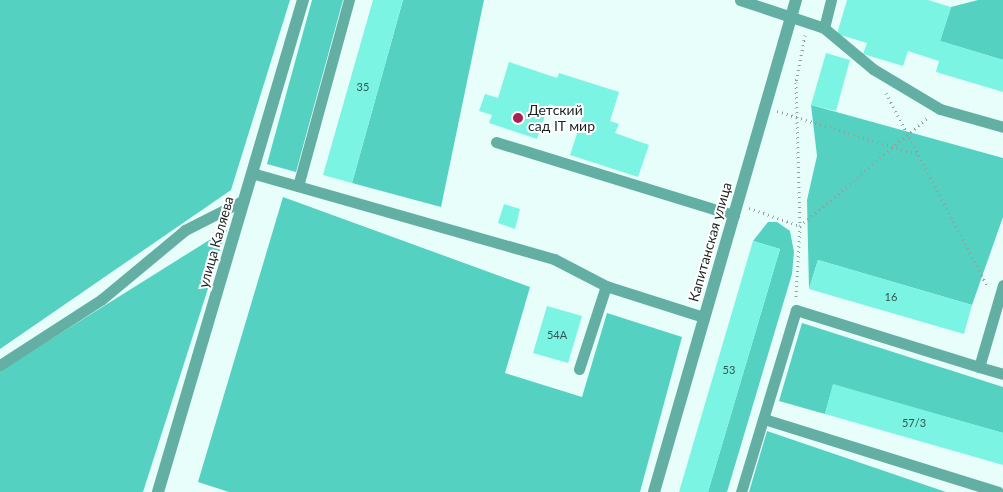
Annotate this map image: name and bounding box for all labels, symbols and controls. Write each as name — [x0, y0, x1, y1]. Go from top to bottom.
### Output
house number: 35 — [357, 80, 369, 94]
place label: Детский сад IT мир — [528, 102, 595, 134]
marker: Детский сад IT мир — [512, 112, 524, 124]
street label: Капитанская улица — [685, 180, 735, 304]
street label: улица Каляева — [195, 194, 237, 290]
house number: 16 — [885, 290, 897, 304]
house number: 54А — [547, 328, 567, 342]
house number: 53 — [723, 363, 735, 377]
house number: 57/3 — [902, 416, 926, 430]

